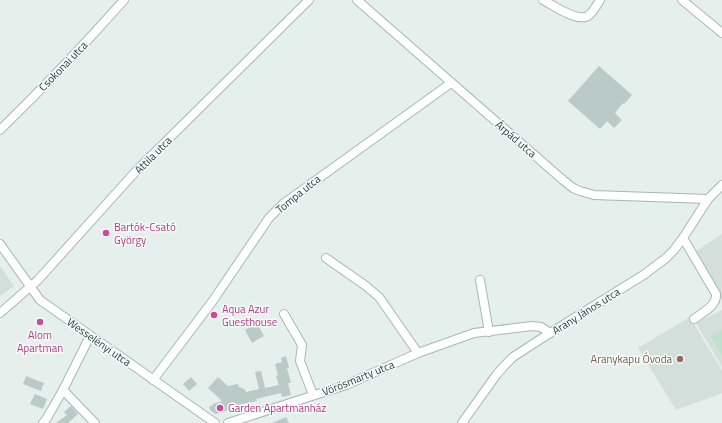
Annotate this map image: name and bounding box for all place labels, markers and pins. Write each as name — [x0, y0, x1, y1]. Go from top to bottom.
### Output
place label: Bartók-Csató György — [114, 219, 176, 248]
marker: Bartók-Csató György — [101, 228, 111, 238]
place label: Aqua Azur Guesthouse — [222, 301, 278, 330]
marker: Aqua Azur Guesthouse — [209, 310, 219, 320]
marker: Alom Apartman — [35, 317, 45, 327]
place label: Alom Apartman — [17, 327, 63, 356]
place label: Aranykapu Óvoda — [591, 351, 672, 367]
marker: Aranykapu Óvoda — [675, 354, 685, 364]
place label: Garden Apartmanház — [228, 400, 326, 416]
marker: Garden Apartmanház — [215, 403, 225, 413]

